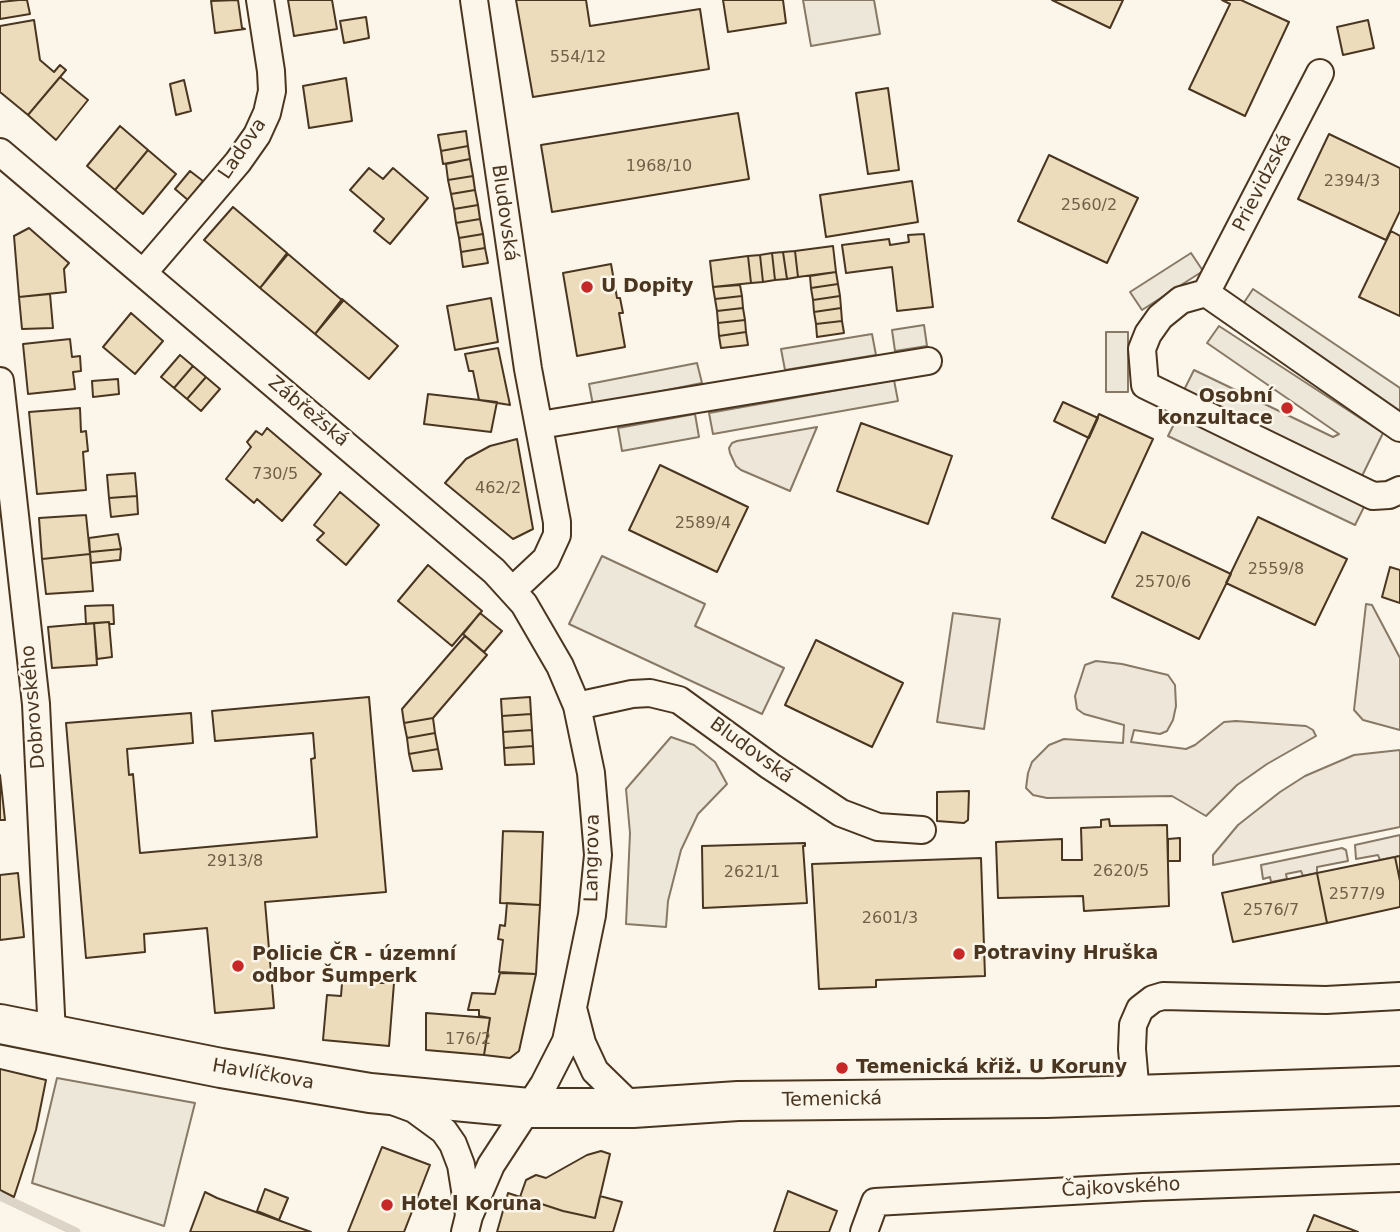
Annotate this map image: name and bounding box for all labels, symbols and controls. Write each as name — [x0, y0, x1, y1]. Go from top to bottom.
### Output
house number: 554/12 — [550, 48, 606, 68]
street label: Ladova — [214, 114, 272, 184]
street label: Prievidzská — [1229, 130, 1297, 236]
house number: 1968/10 — [626, 157, 692, 177]
street label: Bludovská — [486, 163, 522, 263]
house number: 2394/3 — [1324, 172, 1380, 192]
house number: 2560/2 — [1061, 196, 1117, 216]
place label: U Dopity — [601, 276, 693, 298]
marker: U Dopity — [579, 279, 595, 295]
street label: Zábřežská — [263, 372, 353, 452]
place label: Osobní konzultace — [1157, 386, 1273, 430]
marker: Osobní konzultace — [1279, 400, 1295, 416]
house number: 730/5 — [252, 465, 298, 485]
house number: 462/2 — [475, 479, 521, 499]
house number: 2589/4 — [675, 514, 731, 534]
house number: 2559/8 — [1248, 560, 1304, 580]
house number: 2570/6 — [1135, 573, 1191, 593]
street label: Dobrovského — [17, 644, 51, 770]
street label: Bludovská — [705, 713, 797, 789]
street label: Langrova — [581, 814, 605, 902]
house number: 2913/8 — [207, 852, 263, 872]
house number: 2620/5 — [1093, 862, 1149, 882]
house number: 2621/1 — [724, 863, 780, 883]
house number: 2577/9 — [1329, 885, 1385, 905]
house number: 2576/7 — [1243, 901, 1299, 921]
house number: 2601/3 — [862, 909, 918, 929]
place label: Potraviny Hruška — [973, 943, 1158, 965]
place label: Policie ČR - územní odbor Šumperk — [252, 944, 456, 988]
marker: Potraviny Hruška — [951, 946, 967, 962]
marker: Policie ČR - územní odbor Šumperk — [230, 958, 246, 974]
house number: 176/2 — [445, 1030, 491, 1050]
street label: Havlíčkova — [210, 1055, 316, 1095]
place label: Temenická křiž. U Koruny — [856, 1057, 1127, 1079]
marker: Temenická křiž. U Koruny — [834, 1060, 850, 1076]
street label: Temenická — [782, 1088, 882, 1112]
street label: Čajkovského — [1061, 1174, 1181, 1202]
place label: Hotel Koruna — [401, 1194, 542, 1216]
marker: Hotel Koruna — [379, 1197, 395, 1213]

